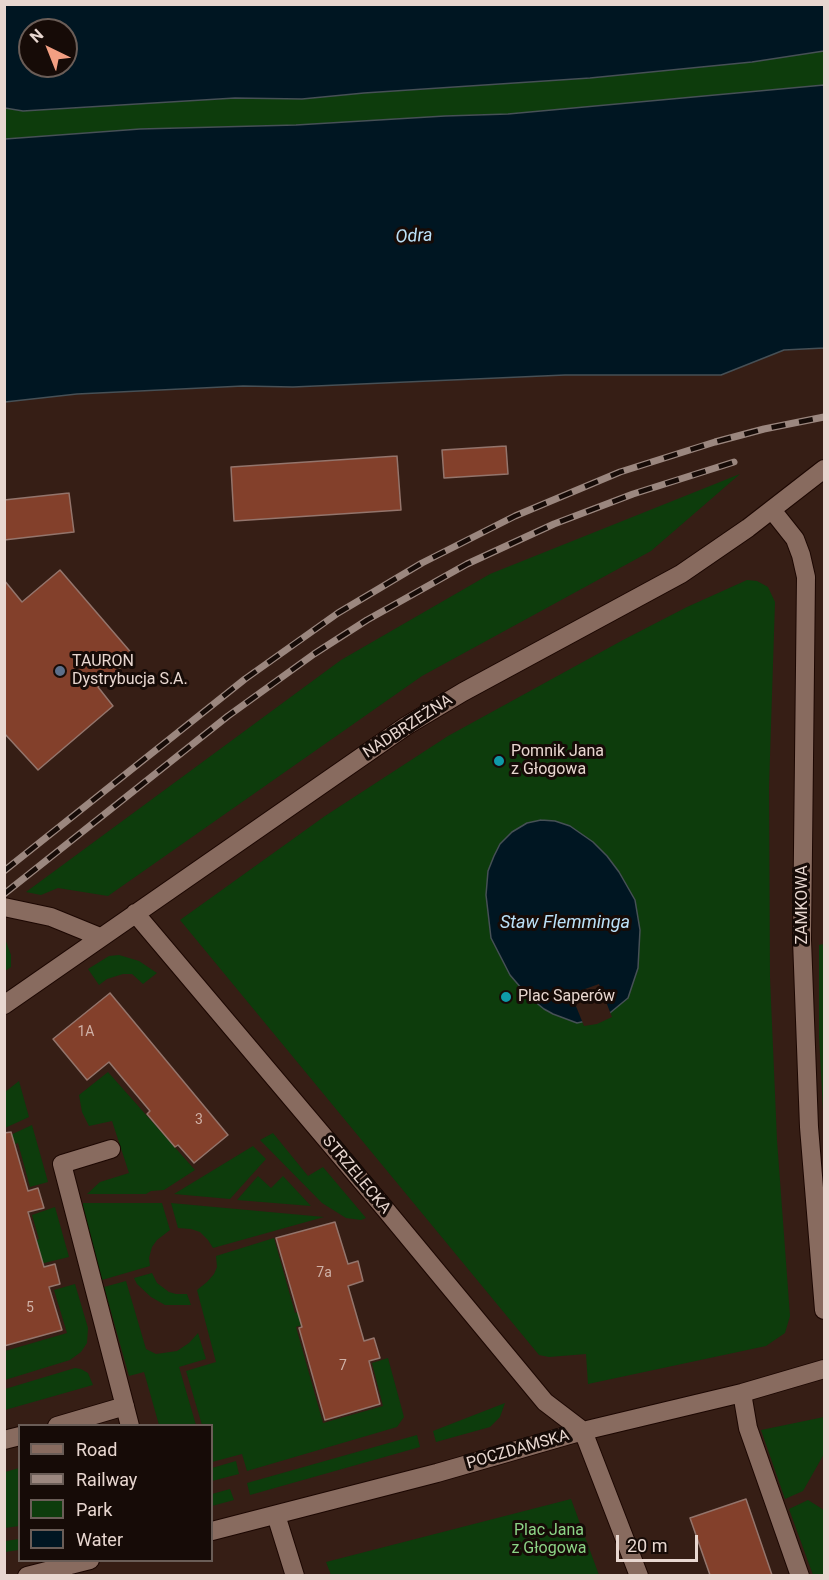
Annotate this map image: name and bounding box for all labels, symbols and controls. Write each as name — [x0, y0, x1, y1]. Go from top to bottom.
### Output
north arrow — [18, 18, 78, 78]
text: N — [26, 25, 47, 47]
water label: Odra — [395, 225, 433, 249]
place label: TAURON Dystrybucja S.A. — [72, 652, 188, 690]
marker: TAURON Dystrybucja S.A. — [53, 664, 67, 678]
street label: NADBRZEŻNA — [360, 691, 456, 763]
place label: Pomnik Jana z Głogowa — [511, 742, 604, 780]
marker: Pomnik Jana z Głogowa — [492, 754, 506, 768]
street label: ZAMKOWA — [793, 865, 813, 945]
water label: Staw Flemminga — [500, 912, 630, 934]
place label: Plac Saperów — [518, 987, 615, 1007]
marker: Plac Saperów — [499, 990, 513, 1004]
house number: 1A — [77, 1024, 95, 1040]
house number: 3 — [195, 1112, 203, 1128]
street label: STRZELECKA — [318, 1132, 394, 1218]
house number: 7a — [316, 1265, 332, 1281]
house number: 5 — [26, 1300, 34, 1316]
house number: 7 — [339, 1358, 347, 1374]
legend — [18, 1424, 213, 1562]
street label: POCZDAMSKA — [464, 1426, 572, 1474]
text: Road — [76, 1439, 117, 1460]
text: Railway — [76, 1469, 137, 1490]
text: Park — [76, 1499, 112, 1520]
park label: Plac Jana z Głogowa — [511, 1521, 587, 1559]
scale bar — [619, 1523, 702, 1561]
text: Water — [76, 1529, 123, 1550]
text: 20 m — [627, 1535, 667, 1556]

